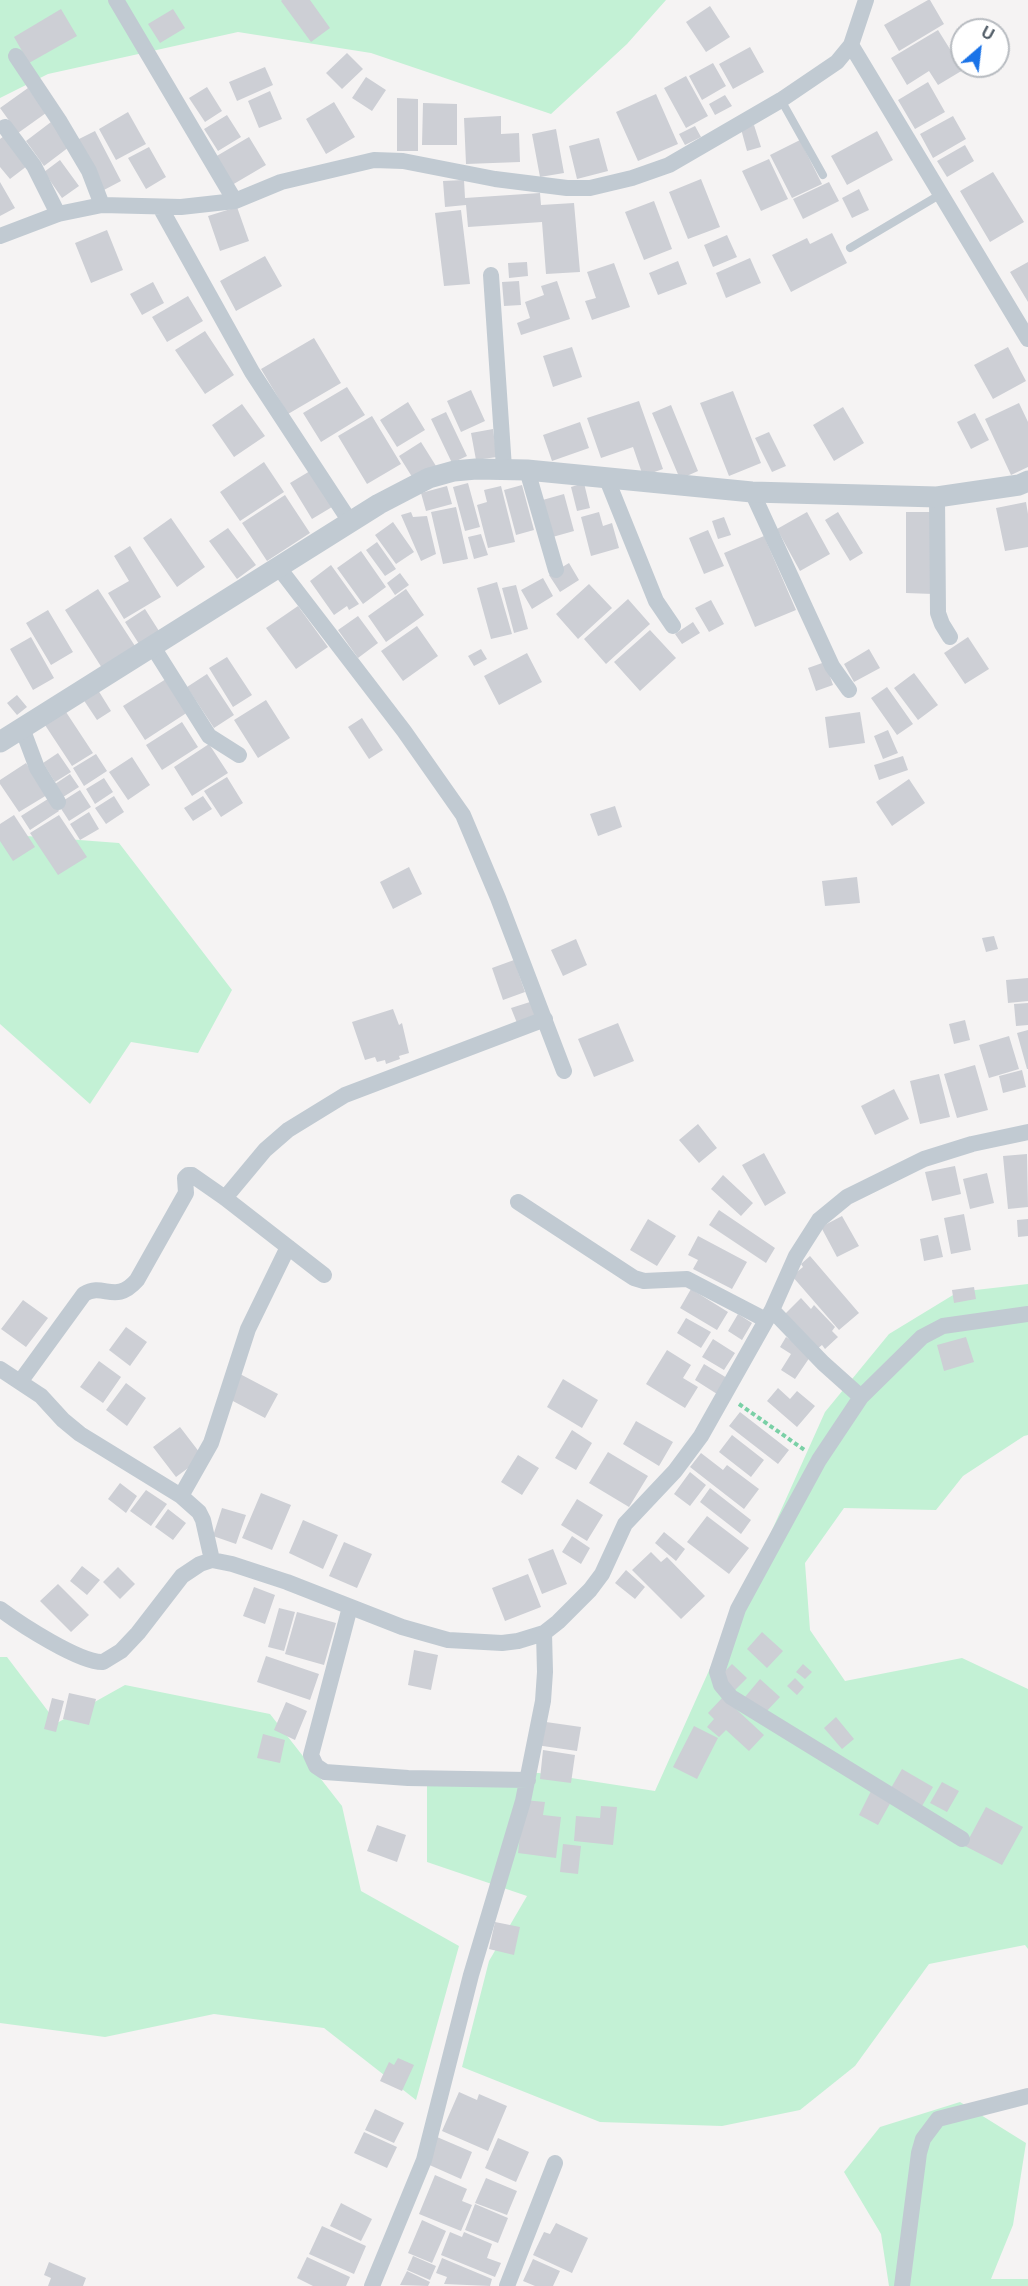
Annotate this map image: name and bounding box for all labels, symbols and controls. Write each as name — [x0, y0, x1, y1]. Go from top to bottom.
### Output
north arrow — [950, 18, 1010, 78]
text: U — [979, 23, 997, 44]

